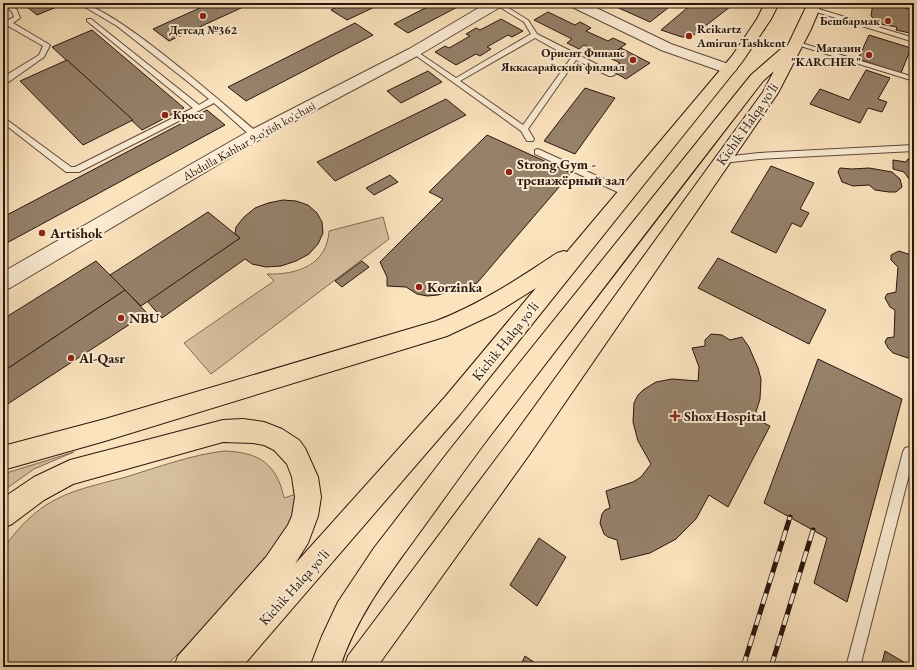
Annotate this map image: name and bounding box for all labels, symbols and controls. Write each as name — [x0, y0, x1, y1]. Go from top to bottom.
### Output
marker: Детсад №362 — [198, 11, 208, 21]
place label: Бешбармак — [820, 13, 880, 29]
marker: Бешбармак — [883, 16, 893, 26]
place label: Reikartz Amirun Tashkent — [696, 21, 786, 51]
place label: Детсад №362 — [169, 22, 238, 38]
marker: Reikartz Amirun Tashkent — [684, 31, 694, 41]
place label: Магазин "KARCHER" — [791, 40, 861, 70]
place label: Ориент Финанс Яккасарайский филиал — [500, 45, 625, 75]
marker: Магазин "KARCHER" — [864, 50, 874, 60]
marker: Ориент Финанс Яккасарайский филиал — [628, 55, 638, 65]
street label: Kichik Halqa yo'li — [712, 79, 782, 169]
street label: Abdulla Kahhar 9-o'tish ko'chasi — [179, 98, 318, 185]
place label: Кросс — [173, 107, 204, 123]
marker: Кросс — [160, 110, 170, 120]
place label: Strong Gym - тренажёрный зал — [517, 155, 625, 189]
marker: Strong Gym - тренажёрный зал — [504, 167, 514, 177]
place label: Artishok — [49, 224, 103, 242]
marker: Artishok — [37, 228, 47, 238]
place label: Korzinka — [427, 278, 483, 296]
marker: Korzinka — [414, 282, 424, 292]
street label: Kichik Halqa yo'li — [468, 297, 543, 384]
place label: NBU — [129, 309, 160, 327]
marker: NBU — [116, 313, 126, 323]
place label: Al-Qasr — [78, 349, 125, 367]
marker: Al-Qasr — [66, 353, 76, 363]
place label: Shox Hospital — [684, 407, 766, 425]
marker: Shox Hospital — [669, 410, 681, 422]
street label: Kichik Halqa yo'li — [255, 545, 333, 629]

